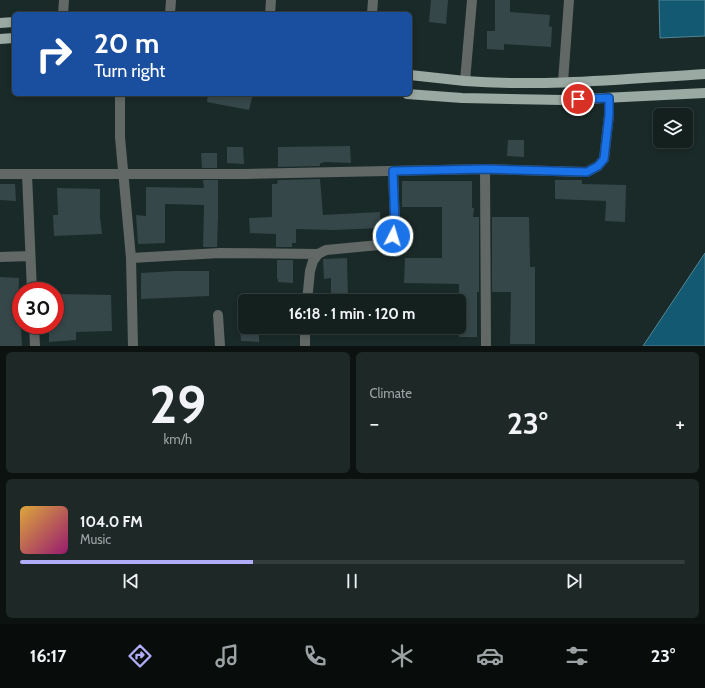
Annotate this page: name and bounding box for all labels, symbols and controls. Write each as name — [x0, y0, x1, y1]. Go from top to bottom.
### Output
text: 20 m — [94, 26, 159, 60]
icon: right — [28, 28, 80, 80]
text: Turn right — [94, 60, 165, 82]
pin — [561, 82, 595, 116]
icon: arrive — [567, 88, 589, 110]
map controls — [653, 108, 693, 148]
button: layers — [653, 108, 693, 148]
position arrow — [372, 215, 414, 257]
speed limit sign: 30 — [12, 282, 64, 334]
text: 16:18 · 1 min · 120 m — [289, 305, 415, 323]
text: 29 — [149, 373, 206, 436]
text: Climate — [370, 385, 412, 401]
text: 23° — [507, 405, 548, 442]
text: − — [370, 410, 379, 437]
text: + — [675, 410, 685, 437]
text: km/h — [164, 431, 192, 447]
text: 104.0 FM — [80, 513, 143, 531]
text: Music — [80, 531, 111, 547]
icon: previous — [120, 570, 142, 592]
icon: pause — [341, 570, 363, 592]
icon: next — [563, 570, 585, 592]
icon: directions — [126, 642, 154, 670]
icon: music — [213, 642, 241, 670]
icon: phone — [301, 642, 329, 670]
icon: climate — [388, 642, 416, 670]
icon: car — [476, 642, 504, 670]
icon: filters — [563, 642, 591, 670]
text: 16:17 — [30, 645, 66, 667]
text: 23° — [651, 645, 675, 667]

